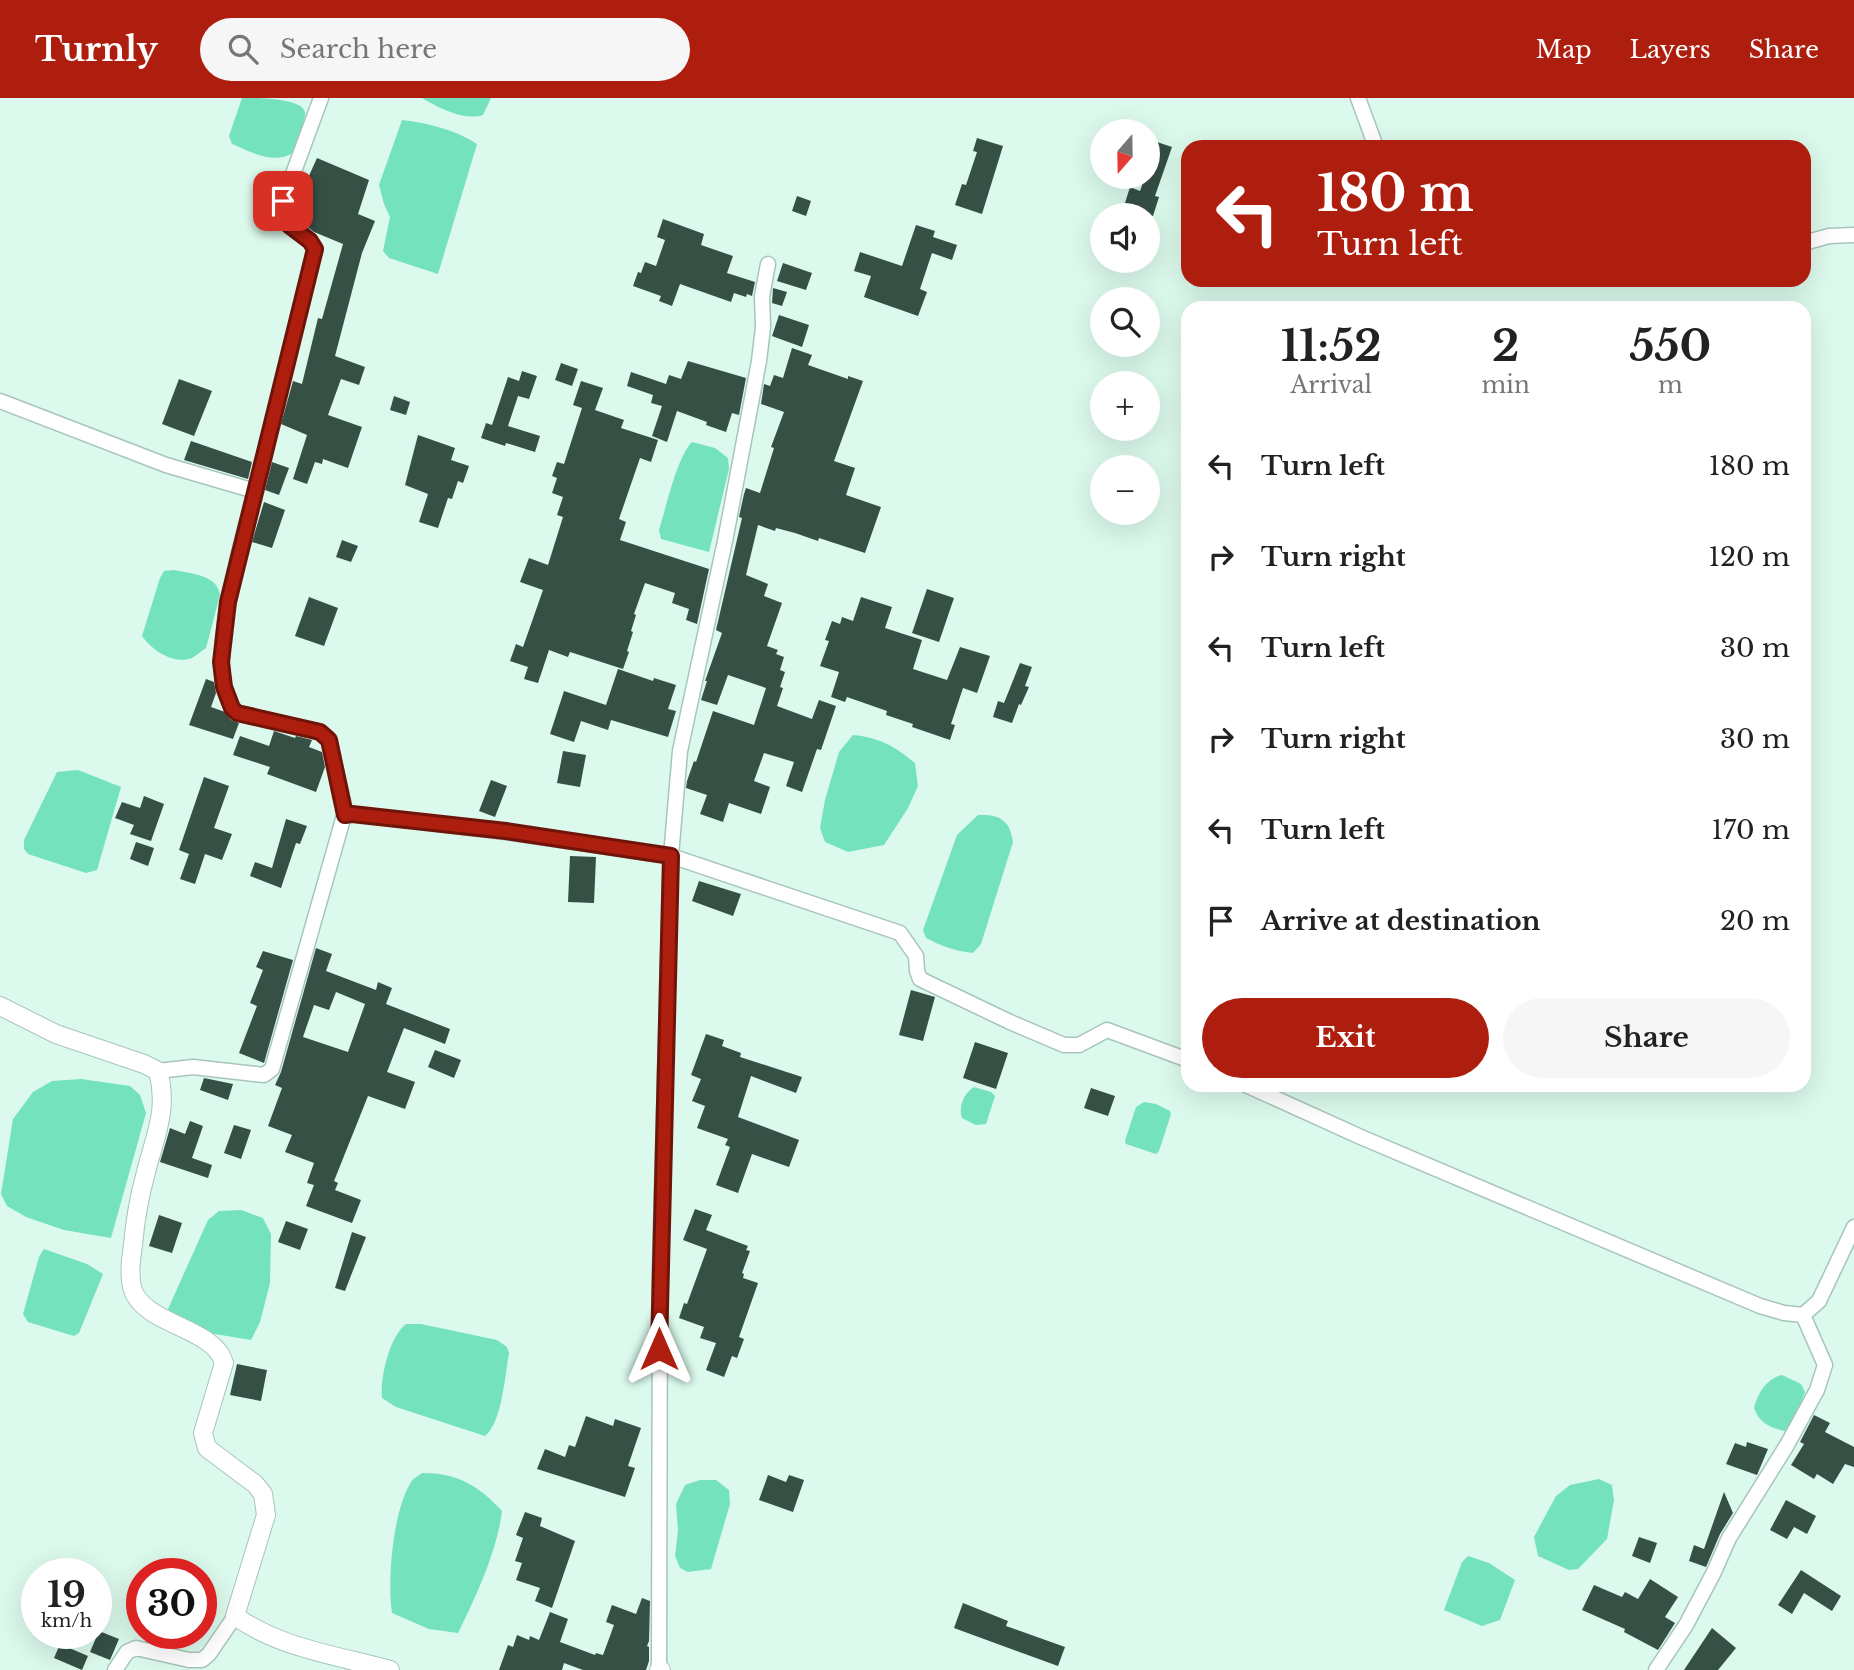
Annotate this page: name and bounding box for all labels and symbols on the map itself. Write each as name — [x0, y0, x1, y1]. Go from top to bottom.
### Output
north arrow — [1090, 119, 1160, 189]
pin — [253, 171, 313, 231]
position arrow — [622, 1312, 696, 1386]
speed limit sign: 30 — [126, 1558, 217, 1649]

